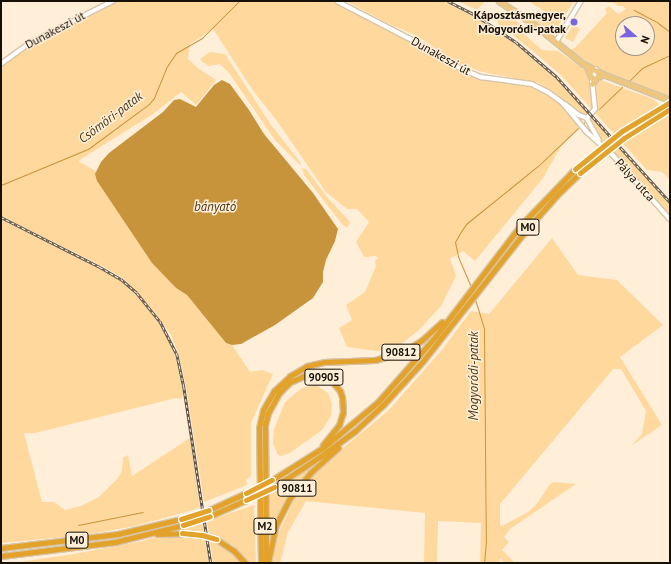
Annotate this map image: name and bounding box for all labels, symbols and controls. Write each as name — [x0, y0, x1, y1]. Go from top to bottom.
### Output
street label: Dunakeszi út — [23, 8, 87, 52]
place label: Káposztásmegyer, Mogyoródi-patak — [474, 8, 566, 36]
north arrow — [615, 16, 655, 56]
marker: Káposztásmegyer, Mogyoródi-patak — [569, 17, 579, 27]
street label: Dunakeszi út — [409, 34, 473, 78]
text: N — [638, 34, 653, 46]
water label: Csömöri-patak — [76, 89, 146, 147]
street label: Pálya utca — [612, 156, 658, 204]
water label: bányató — [194, 199, 236, 215]
road number: M0 — [516, 218, 540, 236]
water label: Mogyoródi-patak — [466, 331, 482, 421]
road number: 90812 — [381, 343, 421, 361]
road number: 90905 — [304, 368, 344, 386]
road number: 90811 — [277, 479, 317, 497]
road number: M2 — [253, 517, 277, 535]
road number: M0 — [65, 531, 89, 549]

